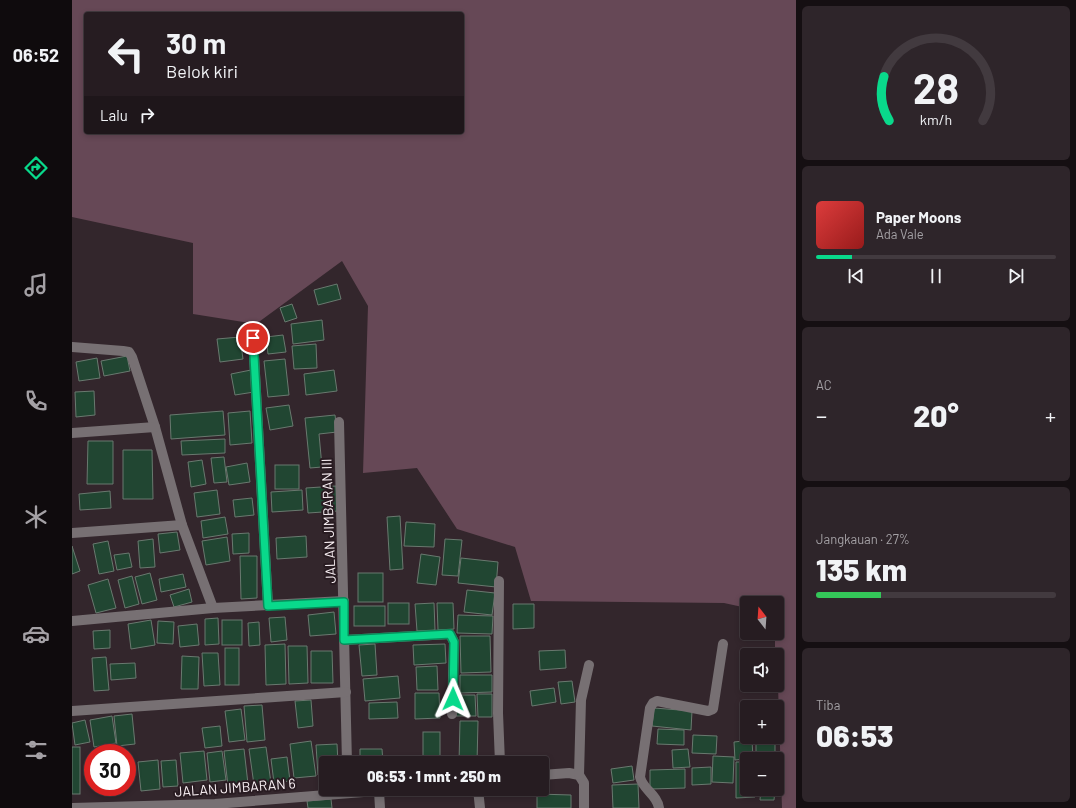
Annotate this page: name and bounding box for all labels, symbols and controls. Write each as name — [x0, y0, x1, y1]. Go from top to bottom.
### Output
text: 30 m — [166, 26, 226, 60]
icon: left — [100, 28, 152, 80]
text: 06:52 — [13, 44, 59, 66]
text: Belok kiri — [166, 60, 238, 82]
text: 28 — [913, 62, 959, 112]
icon: right — [136, 104, 158, 126]
text: Lalu — [100, 106, 128, 124]
text: km/h — [920, 111, 952, 128]
icon: directions — [22, 154, 50, 182]
text: Paper Moons — [876, 208, 961, 226]
text: Ada Vale — [876, 226, 924, 242]
icon: previous — [845, 265, 867, 287]
icon: pause — [925, 265, 947, 287]
icon: next — [1005, 265, 1027, 287]
icon: music — [22, 271, 50, 299]
pin — [236, 321, 270, 355]
icon: arrive — [242, 327, 264, 349]
text: AC — [816, 377, 832, 393]
icon: phone — [22, 387, 50, 415]
text: 20° — [913, 397, 959, 433]
text: − — [816, 402, 827, 428]
text: + — [1045, 402, 1056, 428]
street label: JALAN JIMBARAN III — [317, 458, 339, 584]
icon: climate — [22, 503, 50, 531]
text: Jangkauan · 27% — [816, 531, 910, 547]
text: 135 km — [816, 551, 907, 587]
north arrow — [740, 596, 784, 640]
map controls — [740, 596, 784, 796]
icon: car — [22, 620, 50, 648]
button: sound — [740, 648, 784, 692]
position arrow — [432, 678, 474, 720]
text: Tiba — [816, 697, 840, 713]
button: + — [740, 700, 784, 744]
text: 06:53 — [816, 717, 894, 753]
icon: filters — [22, 736, 50, 764]
speed limit sign: 30 — [84, 744, 136, 796]
button: − — [740, 752, 784, 796]
text: 06:53 · 1 mnt · 250 m — [367, 767, 501, 785]
street label: JALAN JIMBARAN 6 — [174, 774, 296, 800]

